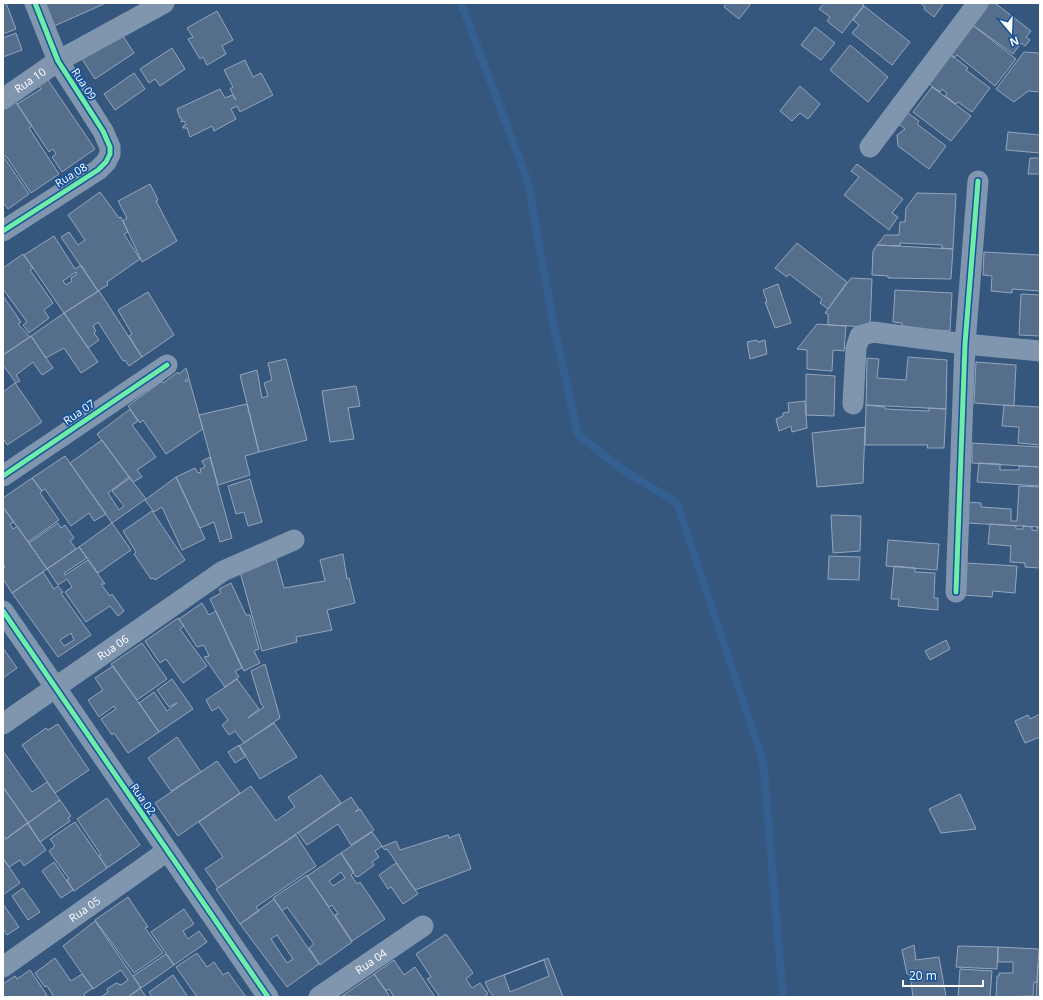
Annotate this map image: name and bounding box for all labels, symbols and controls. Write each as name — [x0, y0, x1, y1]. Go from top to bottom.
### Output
north arrow — [991, 12, 1031, 52]
text: N — [1008, 33, 1021, 50]
street label: Rua 10 — [11, 64, 49, 96]
street label: Rua 09 — [69, 65, 100, 103]
street label: Rua 08 — [52, 159, 90, 190]
street label: Rua 07 — [60, 396, 97, 428]
street label: Rua 06 — [94, 631, 131, 663]
street label: Rua 02 — [127, 780, 160, 817]
street label: Rua 05 — [66, 893, 103, 925]
street label: Rua 04 — [352, 945, 390, 977]
scale bar — [903, 962, 983, 988]
text: 20 m — [909, 967, 937, 984]

